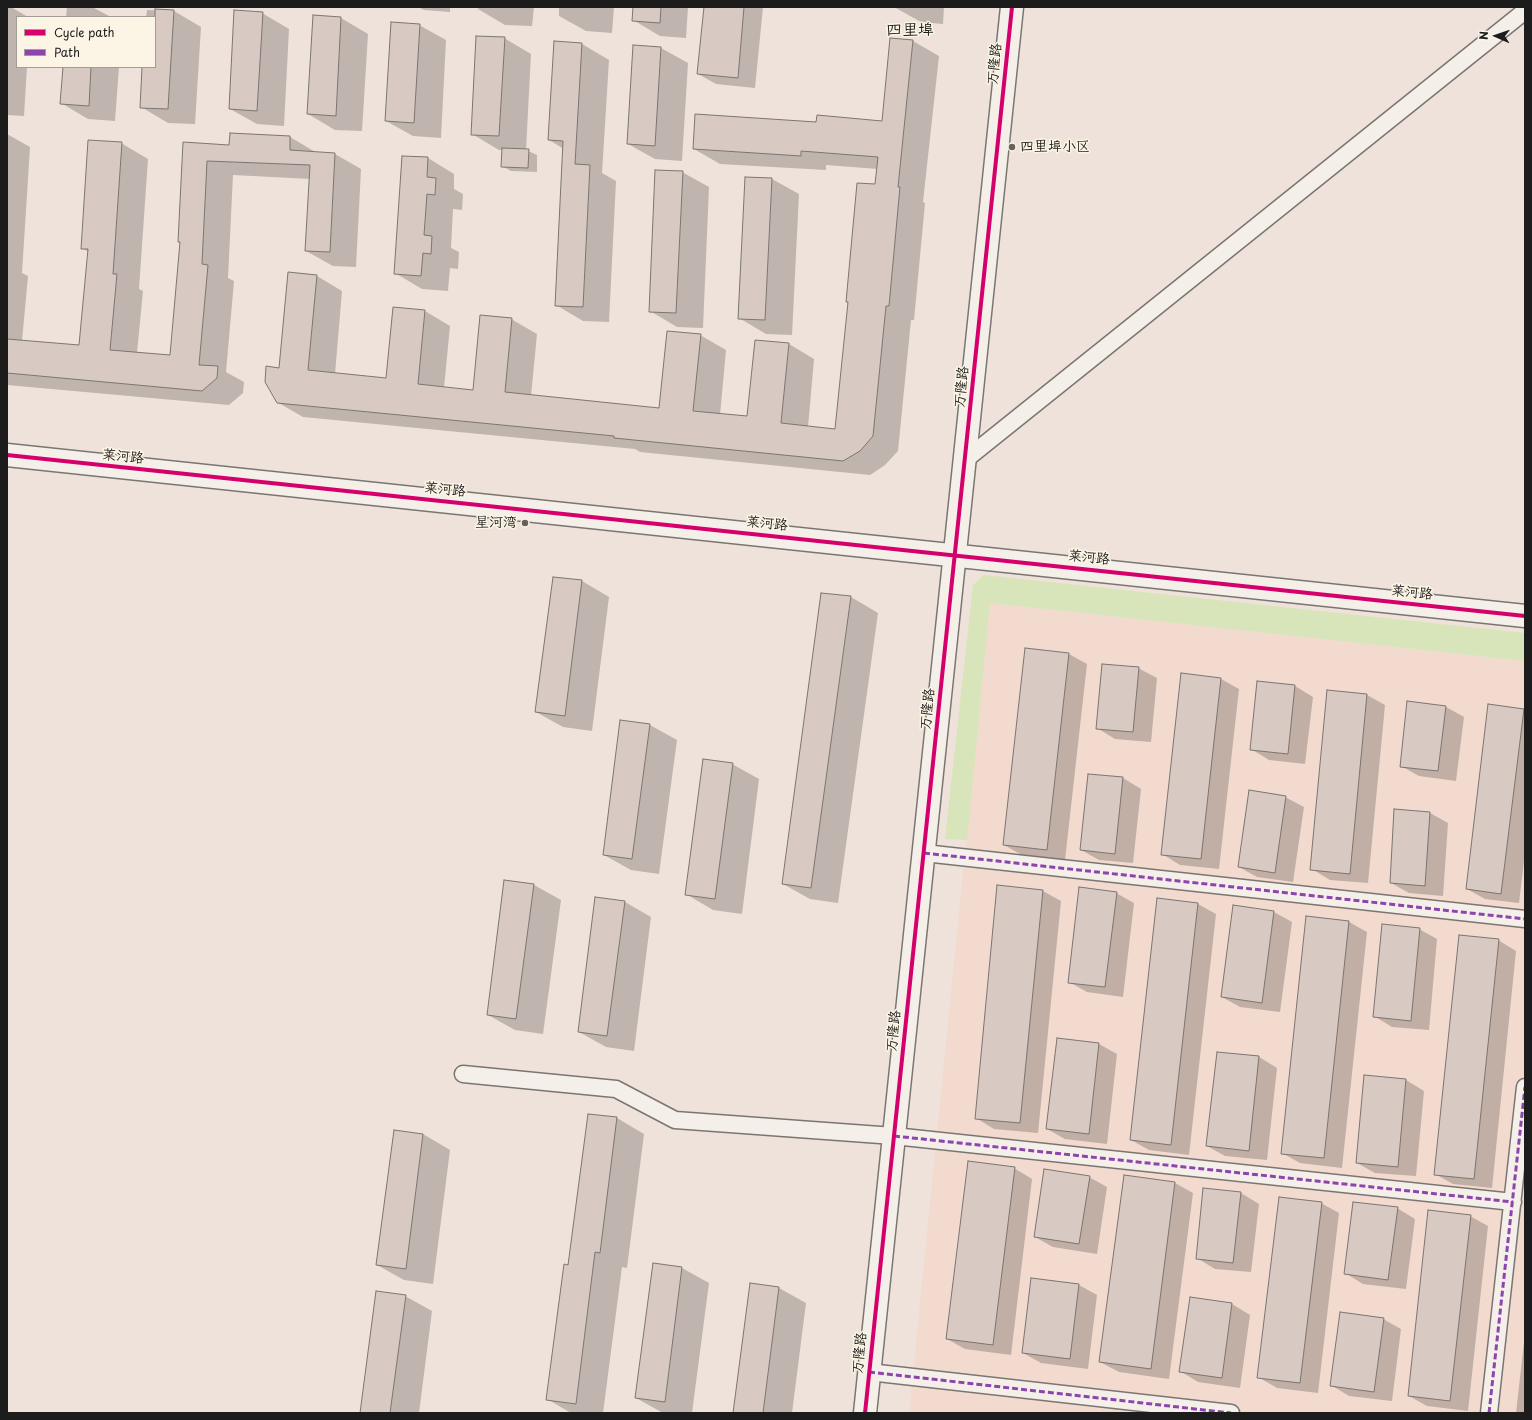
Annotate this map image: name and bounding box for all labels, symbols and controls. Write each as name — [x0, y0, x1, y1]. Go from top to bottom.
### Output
legend — [16, 16, 156, 68]
north arrow — [1476, 16, 1516, 56]
district label: 四里埠 — [886, 21, 934, 41]
text: Cycle path — [54, 23, 115, 41]
text: N — [1475, 31, 1492, 40]
street label: 万隆路 — [984, 42, 1006, 86]
text: Path — [54, 43, 80, 61]
place label: 四里埠小区 — [1020, 139, 1090, 155]
marker: 四里埠小区 — [1007, 142, 1017, 152]
street label: 万隆路 — [951, 365, 973, 409]
street label: 莱河路 — [101, 446, 145, 468]
street label: 莱河路 — [423, 479, 467, 501]
street label: 莱河路 — [745, 513, 789, 535]
place label: 星河湾 — [475, 515, 517, 531]
marker: 星河湾 — [520, 518, 530, 528]
street label: 莱河路 — [1067, 547, 1111, 569]
street label: 莱河路 — [1390, 582, 1434, 604]
street label: 万隆路 — [917, 687, 939, 731]
street label: 万隆路 — [883, 1009, 905, 1053]
street label: 万隆路 — [849, 1331, 871, 1375]

